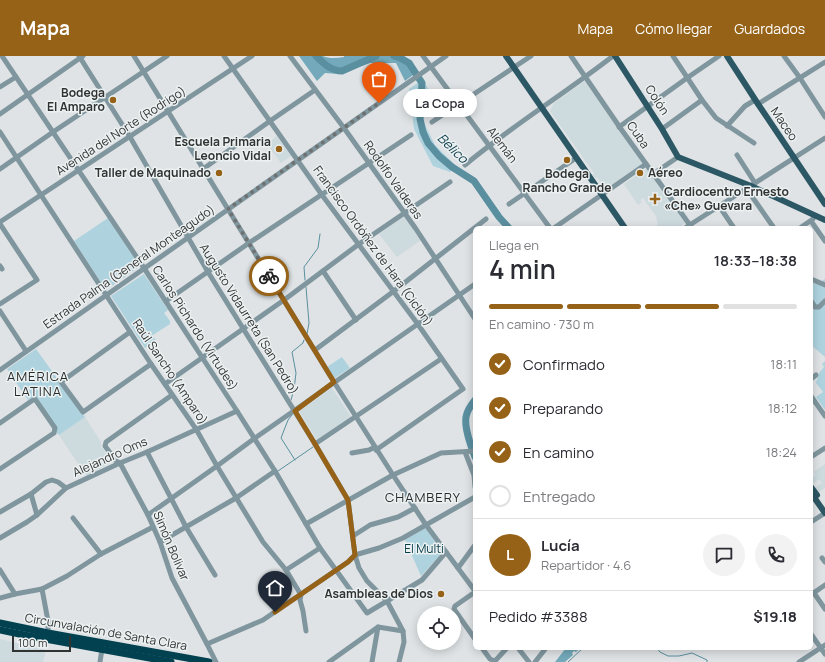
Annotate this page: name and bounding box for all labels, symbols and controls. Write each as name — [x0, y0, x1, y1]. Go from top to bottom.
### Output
text: Mapa — [20, 15, 70, 41]
text: Mapa — [578, 19, 613, 38]
text: Cómo llegar — [635, 19, 712, 38]
text: Guardados — [734, 19, 805, 38]
pin — [362, 62, 396, 103]
icon: bag — [368, 68, 390, 90]
street label: Colón — [641, 81, 673, 118]
street label: Avenida del Norte (Rodrigo) — [52, 82, 189, 179]
place label: Bodega El Amparo — [47, 84, 105, 115]
callout: La Copa — [403, 89, 477, 117]
text: La Copa — [415, 94, 465, 112]
marker: Bodega El Amparo — [108, 95, 118, 105]
street label: Maceo — [767, 103, 802, 144]
street label: Cuba — [623, 118, 654, 152]
street label: Alemán — [483, 123, 522, 166]
water label: Bélico — [434, 129, 473, 168]
place label: Escuela Primaria Leoncio Vidal — [175, 133, 271, 164]
street label: Rodolfo Valderas — [360, 137, 427, 222]
marker: Escuela Primaria Leoncio Vidal — [274, 144, 284, 154]
marker: Bodega Rancho Grande — [562, 155, 572, 165]
street label: Francisco Ordóñez de Hara (Ciclón) — [309, 162, 437, 329]
place label: Taller de Maquinado — [95, 164, 211, 181]
place label: Aéreo — [648, 164, 683, 181]
place label: Bodega Rancho Grande — [523, 165, 611, 196]
marker: Taller de Maquinado — [214, 168, 224, 178]
marker: Aéreo — [635, 168, 645, 178]
place label: Cardiocentro Ernesto «Che» Guevara — [664, 183, 789, 214]
marker: Cardiocentro Ernesto «Che» Guevara — [649, 193, 661, 205]
street label: Estrada Palma (General Monteagudo) — [40, 201, 218, 333]
text: Llega en — [489, 236, 539, 254]
street label: Augusto Vidaurreta (San Pedro) — [196, 240, 303, 397]
text: 18:33–18:38 — [714, 250, 797, 271]
text: 4 min — [489, 251, 556, 287]
courier — [249, 256, 289, 296]
street label: Carlos Pichardo (Virtudes) — [149, 262, 242, 394]
icon: bike — [258, 265, 280, 287]
text: En camino · 730 m — [489, 315, 594, 333]
street label: Raúl Sancho (Amparo) — [129, 316, 212, 428]
icon: check — [489, 353, 511, 375]
text: Confirmado — [523, 354, 605, 375]
text: 18:11 — [770, 355, 797, 373]
district label: AMÉRICA LATINA — [7, 367, 69, 400]
icon: check — [489, 397, 511, 419]
text: Preparando — [523, 398, 603, 419]
text: 18:12 — [768, 399, 797, 417]
street label: Alejandro Oms — [70, 432, 150, 481]
icon: check — [489, 441, 511, 463]
text: En camino — [523, 442, 594, 463]
text: 18:24 — [766, 443, 797, 461]
text: Entregado — [523, 486, 595, 507]
district label: CHAMBERY — [385, 488, 461, 506]
street label: Simón Bolivar — [149, 509, 194, 584]
button: chat — [703, 534, 745, 576]
button: phone — [755, 534, 797, 576]
text: Lucía — [541, 535, 580, 556]
park label: El Multi — [404, 540, 444, 557]
text: L — [506, 544, 514, 565]
text: Repartidor · 4.6 — [541, 556, 631, 574]
pin — [258, 571, 292, 612]
icon: home — [264, 577, 286, 599]
place label: Asambleas de Dios — [325, 585, 433, 602]
marker: Asambleas de Dios — [436, 589, 446, 599]
map controls — [417, 606, 461, 650]
button: locate — [417, 606, 461, 650]
text: Pedido #3388 — [489, 606, 588, 627]
text: $19.18 — [753, 606, 797, 627]
street label: Circunvalación de Santa Clara — [24, 609, 189, 654]
scale bar — [12, 634, 71, 653]
text: 100 m — [18, 635, 47, 650]

